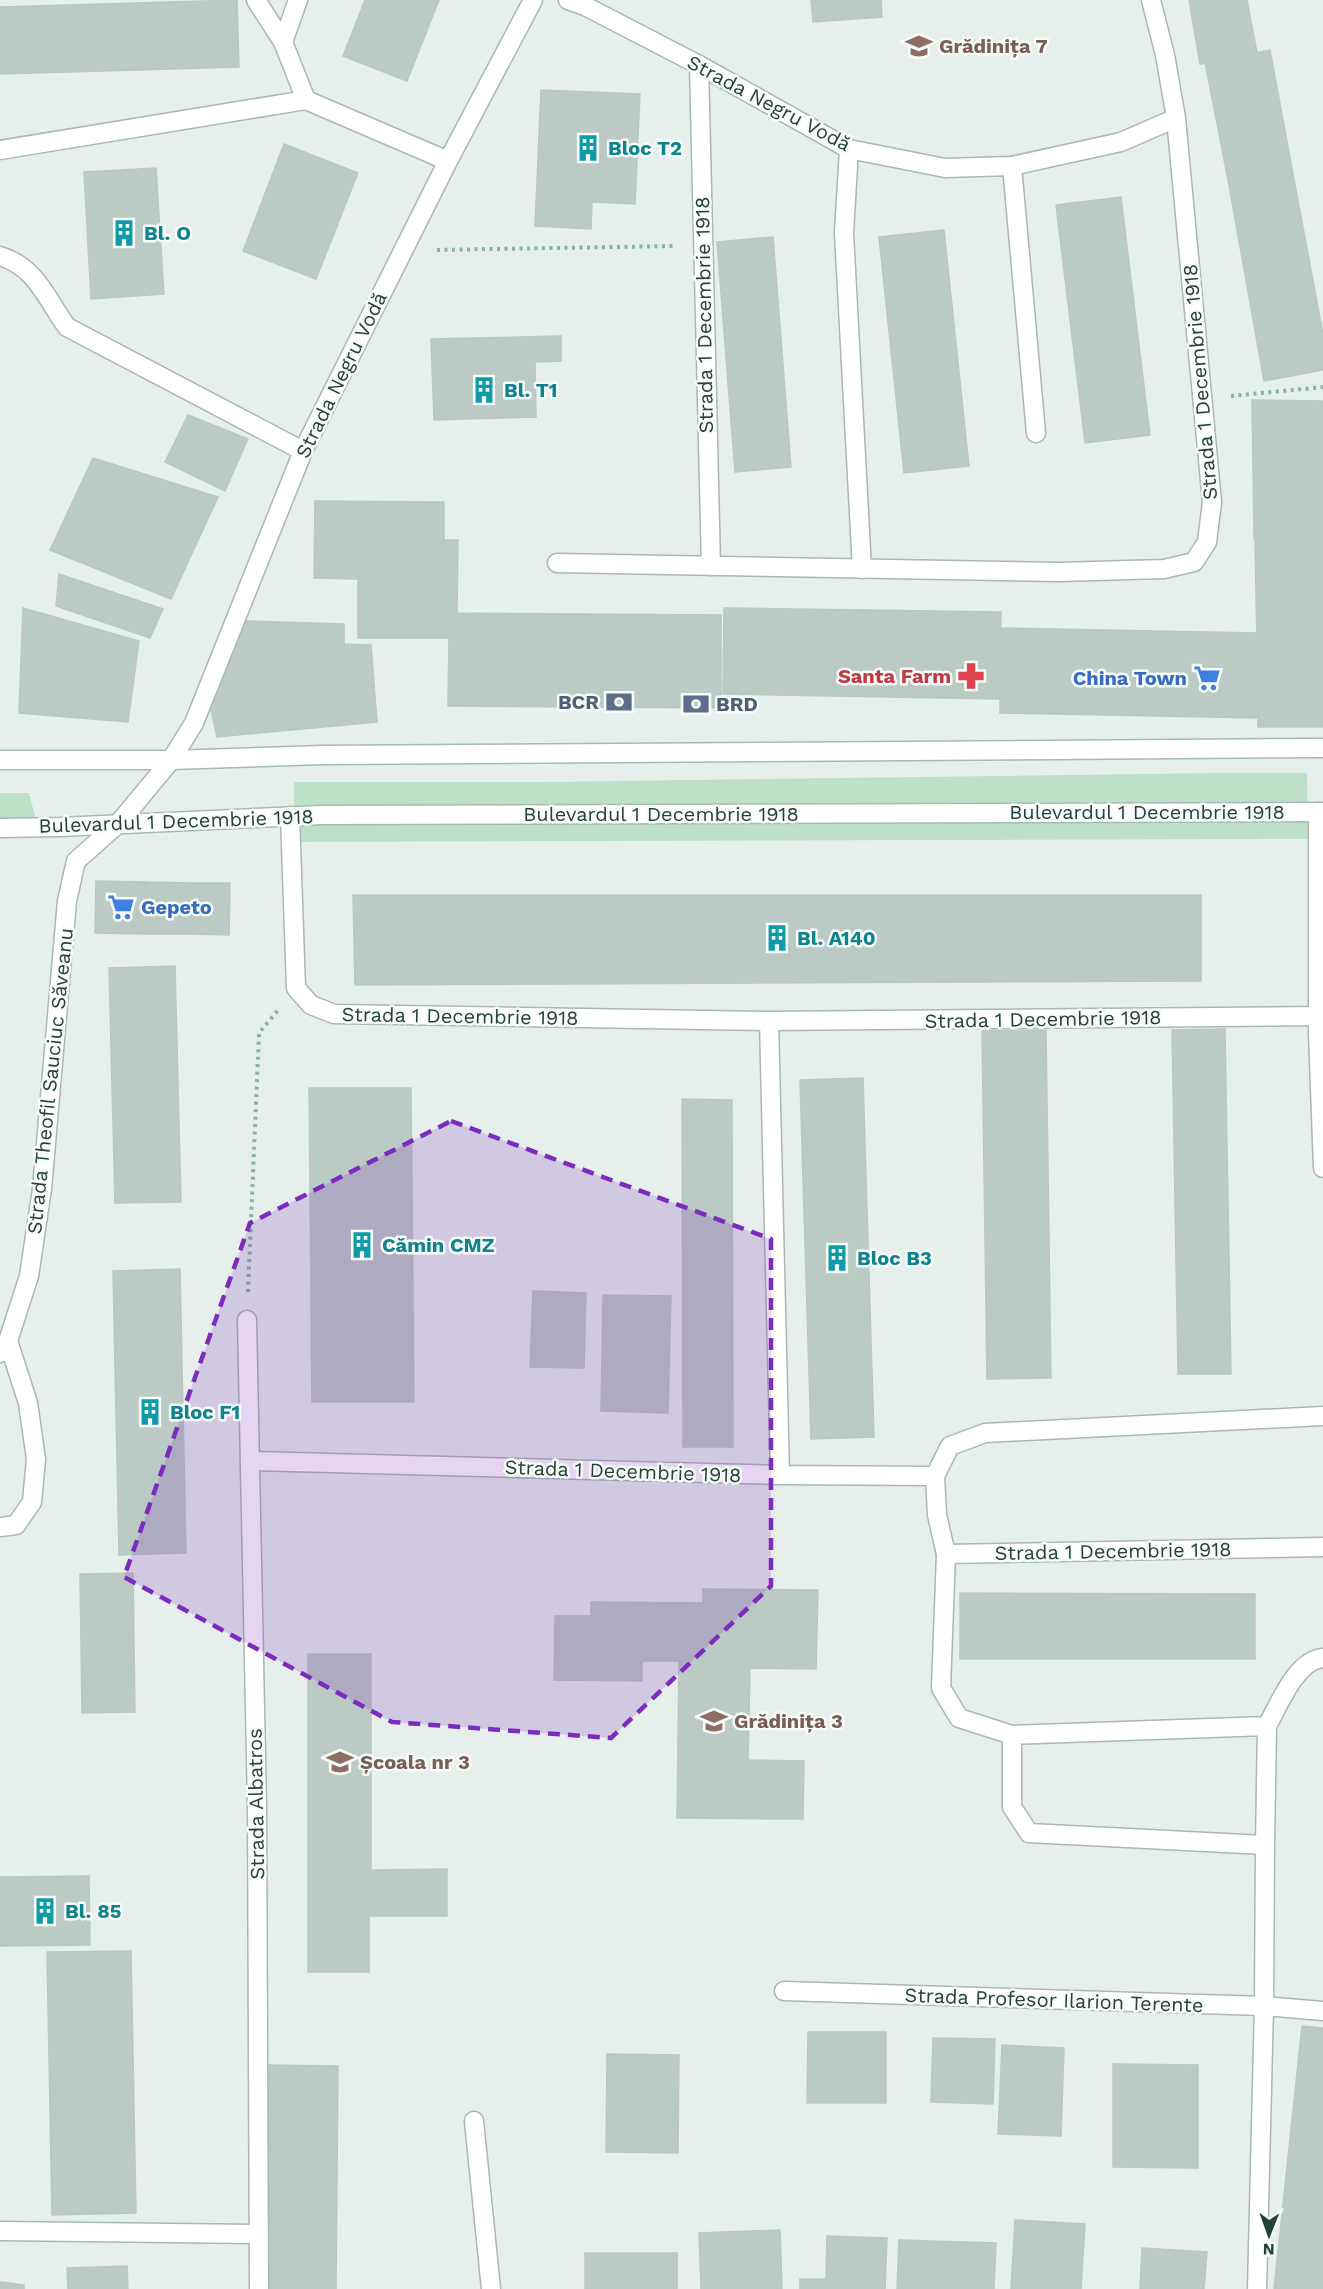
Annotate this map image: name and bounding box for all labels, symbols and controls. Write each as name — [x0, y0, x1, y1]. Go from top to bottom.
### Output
school or university icon: Grădinița 7 — [904, 31, 934, 61]
place label: Grădinița 7 — [939, 34, 1048, 58]
street label: Strada Negru Vodă — [683, 50, 855, 156]
building icon: Bloc T2 — [573, 133, 603, 163]
place label: Bloc T2 — [608, 136, 682, 160]
street label: Strada 1 Decembrie 1918 — [690, 196, 718, 434]
building icon: Bl. O — [109, 218, 139, 248]
place label: Bl. O — [144, 221, 191, 245]
street label: Strada 1 Decembrie 1918 — [1178, 263, 1222, 501]
street label: Strada Negru Vodă — [290, 288, 392, 462]
building icon: Bl. T1 — [469, 375, 499, 405]
place label: Bl. T1 — [504, 378, 557, 402]
pharmacy icon: Santa Farm — [956, 661, 986, 691]
supermarket icon: China Town — [1192, 663, 1222, 693]
place label: Santa Farm — [838, 664, 951, 688]
place label: China Town — [1073, 666, 1187, 690]
bank icon: BCR — [604, 687, 634, 717]
bank icon: BRD — [681, 689, 711, 719]
place label: BCR — [558, 690, 599, 714]
place label: BRD — [716, 692, 758, 716]
street label: Bulevardul 1 Decembrie 1918 — [1009, 800, 1285, 824]
street label: Bulevardul 1 Decembrie 1918 — [523, 802, 799, 826]
street label: Bulevardul 1 Decembrie 1918 — [38, 804, 314, 838]
supermarket icon: Gepeto — [106, 892, 136, 922]
place label: Gepeto — [141, 895, 212, 919]
building icon: Bl. A140 — [762, 923, 792, 953]
place label: Bl. A140 — [797, 926, 876, 950]
street label: Strada Theofil Sauciuc Săveanu — [22, 927, 78, 1235]
street label: Strada 1 Decembrie 1918 — [341, 1002, 579, 1030]
street label: Strada 1 Decembrie 1918 — [924, 1005, 1162, 1033]
building icon: Cămin CMZ — [347, 1230, 377, 1260]
place label: Cămin CMZ — [382, 1233, 495, 1257]
building icon: Bloc B3 — [822, 1243, 852, 1273]
place label: Bloc B3 — [857, 1246, 932, 1270]
building icon: Bloc F1 — [135, 1397, 165, 1427]
place label: Bloc F1 — [170, 1400, 240, 1424]
street label: Strada 1 Decembrie 1918 — [504, 1455, 742, 1487]
street label: Strada 1 Decembrie 1918 — [994, 1537, 1232, 1565]
school or university icon: Grădinița 3 — [699, 1706, 729, 1736]
place label: Grădinița 3 — [734, 1709, 843, 1733]
street label: Strada Albatros — [243, 1728, 269, 1880]
school or university icon: Școala nr 3 — [325, 1747, 355, 1777]
place label: Școala nr 3 — [360, 1750, 470, 1774]
building icon: Bl. 85 — [30, 1896, 60, 1926]
place label: Bl. 85 — [65, 1899, 121, 1923]
street label: Strada Profesor Ilarion Terente — [904, 1983, 1204, 2017]
north arrow — [1239, 2205, 1299, 2265]
text: N — [1263, 2240, 1275, 2259]

